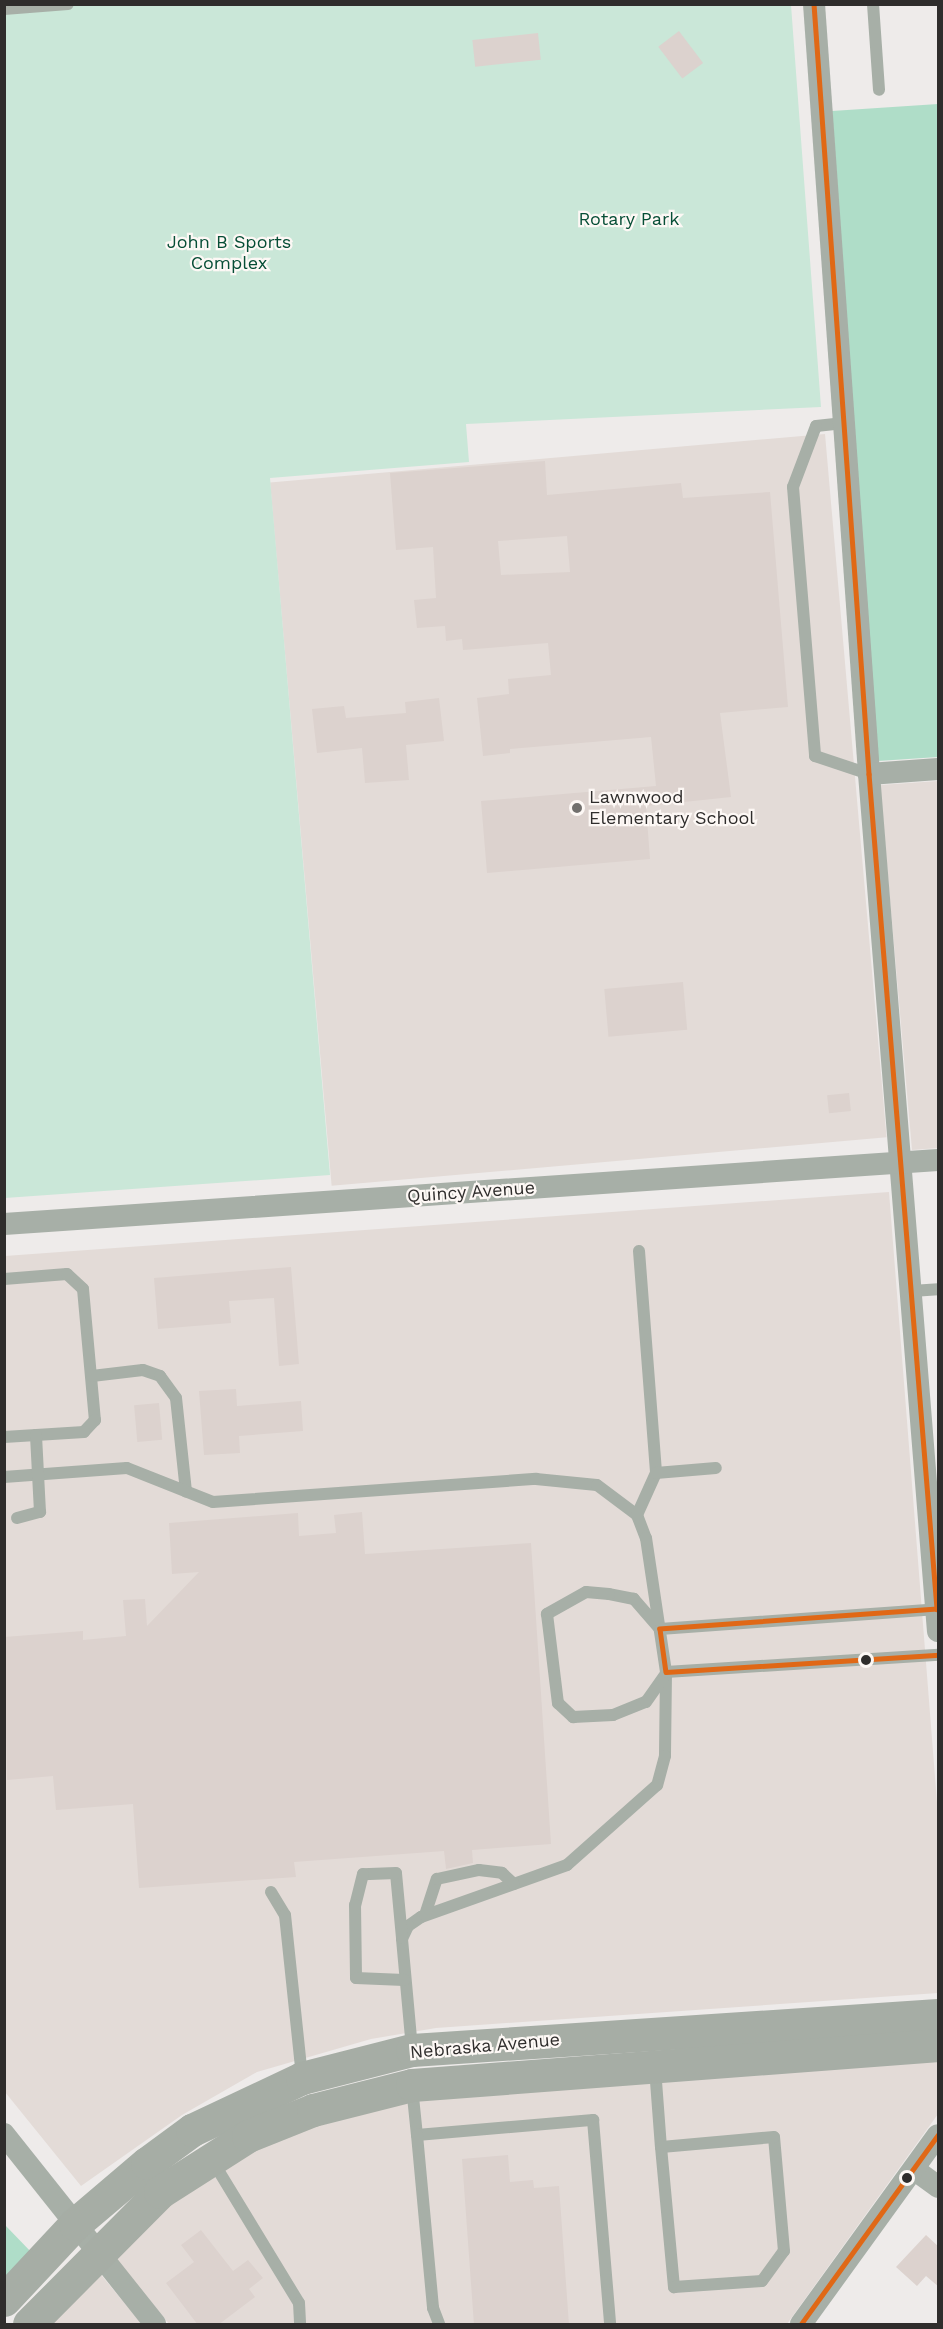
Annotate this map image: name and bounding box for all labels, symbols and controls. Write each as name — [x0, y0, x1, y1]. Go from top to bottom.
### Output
park label: Rotary Park — [578, 208, 680, 230]
park label: John B Sports Complex — [167, 232, 291, 274]
place label: Lawnwood Elementary School — [589, 787, 755, 830]
marker: Lawnwood Elementary School — [570, 801, 584, 815]
street label: Quincy Avenue — [406, 1177, 536, 1207]
unlabelled marker — [860, 1654, 872, 1666]
street label: Nebraska Avenue — [409, 2029, 561, 2063]
unlabelled marker — [901, 2172, 913, 2184]

